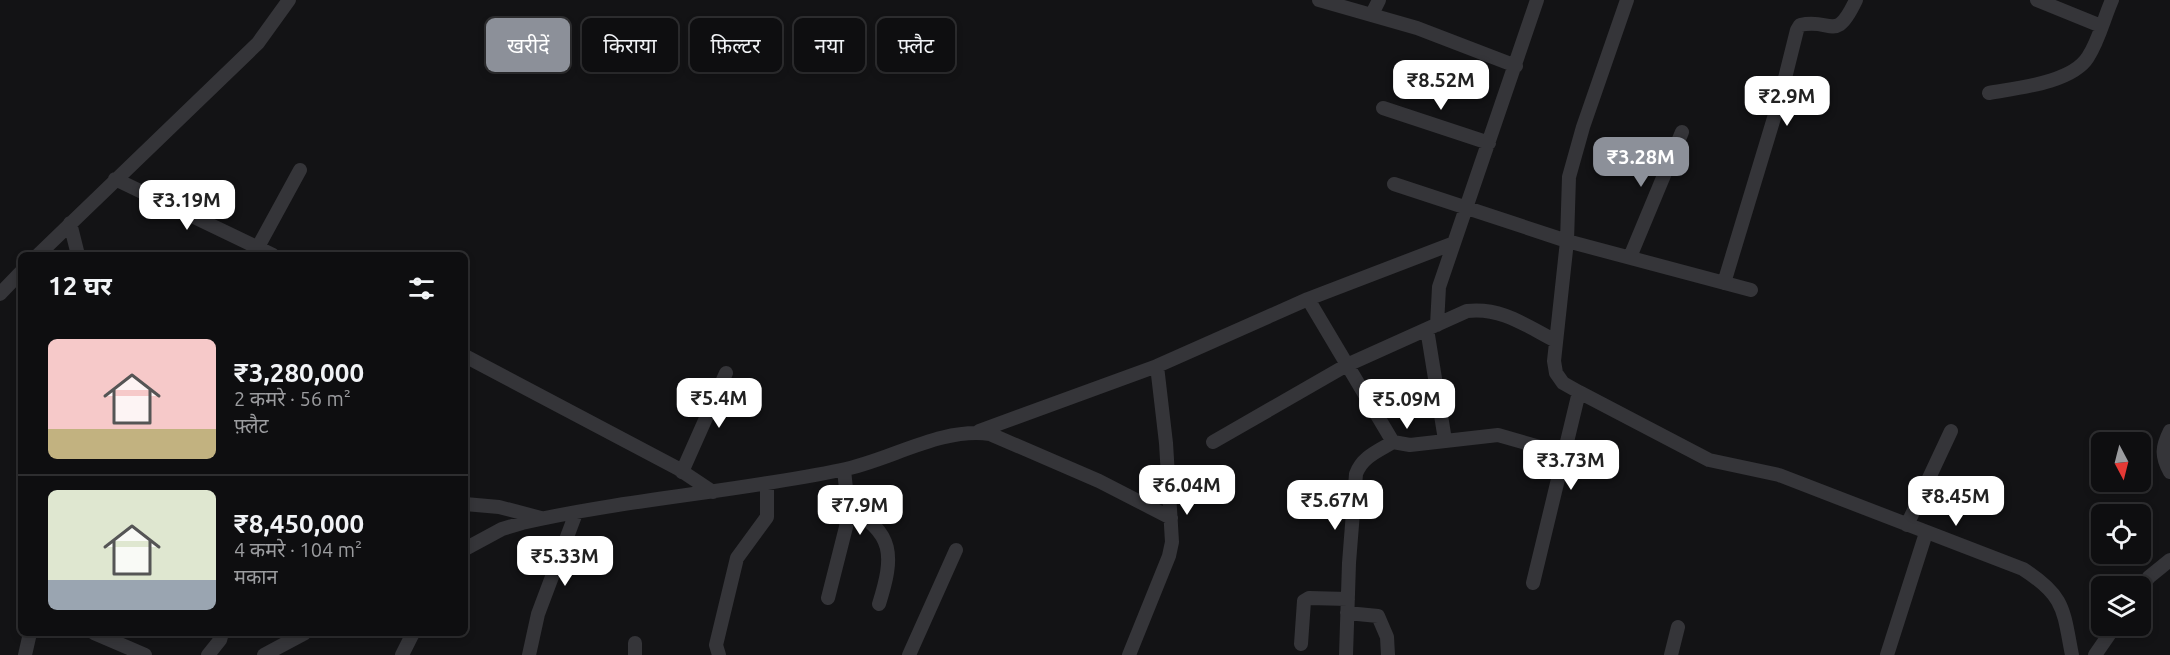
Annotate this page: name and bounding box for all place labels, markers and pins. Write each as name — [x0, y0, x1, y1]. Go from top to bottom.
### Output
pin: ₹8.52M — [1392, 60, 1490, 111]
pin: ₹2.9M — [1745, 76, 1829, 127]
pin: ₹3.28M — [1592, 137, 1690, 188]
pin: ₹3.19M — [138, 180, 236, 231]
pin: ₹5.4M — [677, 378, 761, 429]
pin: ₹5.09M — [1358, 379, 1456, 430]
pin: ₹3.73M — [1522, 440, 1620, 491]
pin: ₹6.04M — [1138, 465, 1236, 516]
pin: ₹8.45M — [1907, 476, 2005, 527]
pin: ₹5.67M — [1286, 480, 1384, 531]
pin: ₹7.9M — [818, 485, 902, 536]
pin: ₹5.33M — [516, 536, 614, 587]

